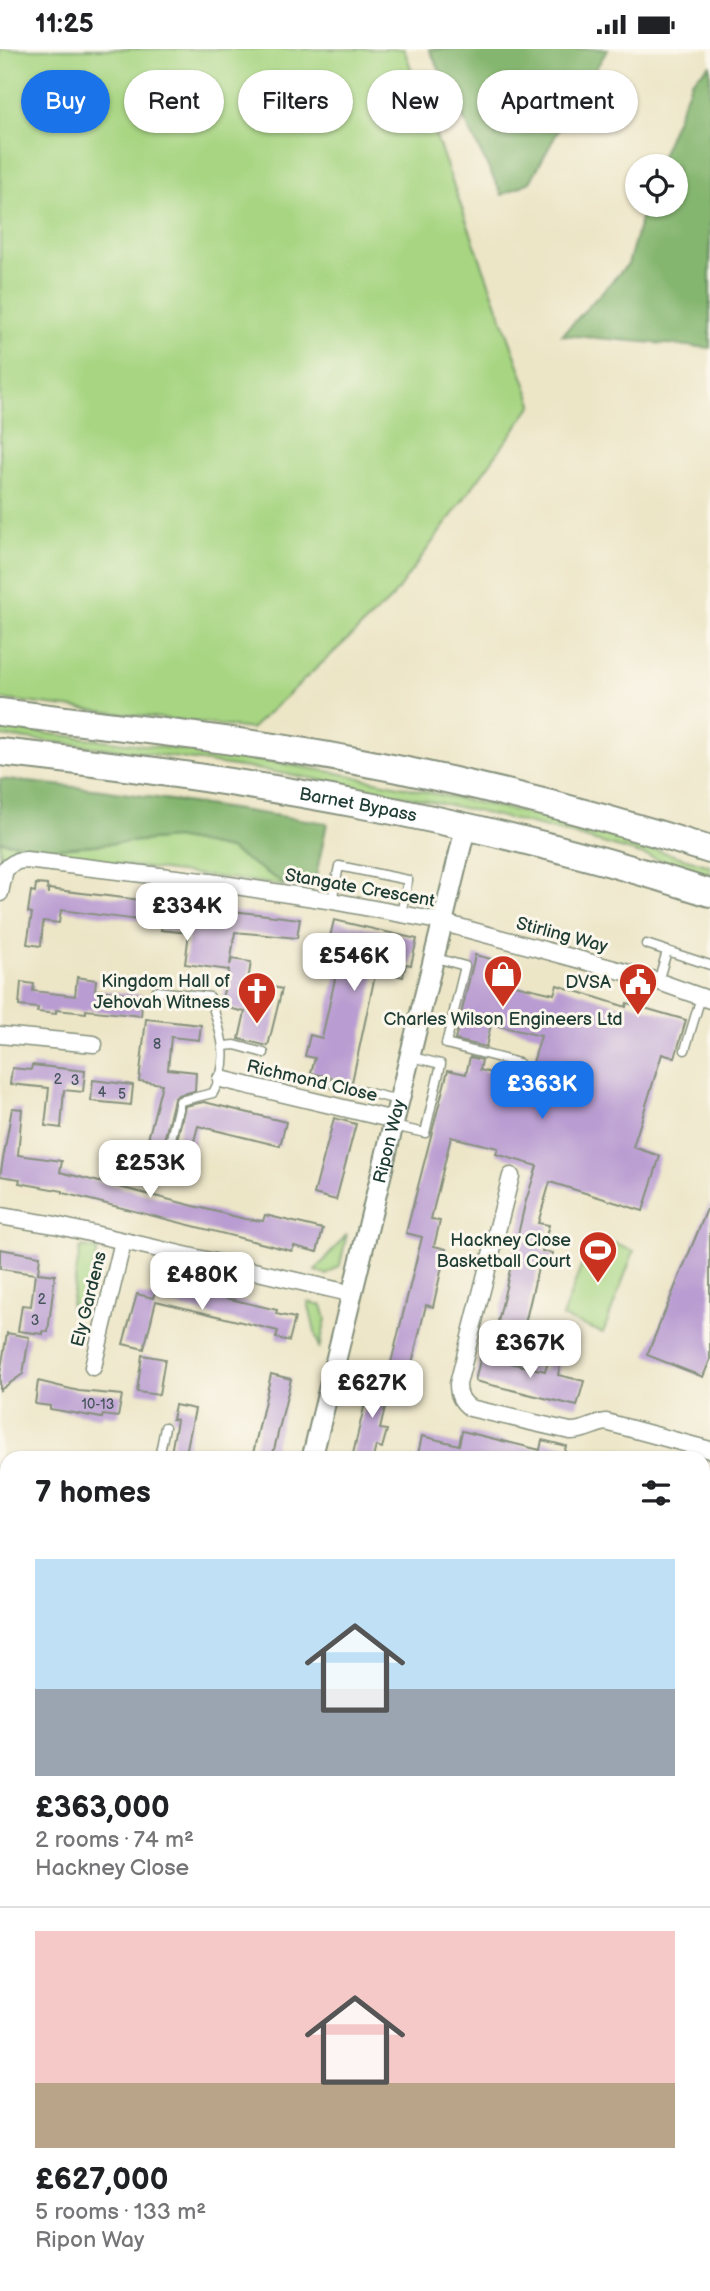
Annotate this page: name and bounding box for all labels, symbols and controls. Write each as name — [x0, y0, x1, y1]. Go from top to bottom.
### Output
text: 11:25 — [35, 9, 94, 40]
chip: Buy — [21, 70, 110, 133]
chip: Rent — [124, 70, 224, 133]
chip: Filters — [238, 70, 353, 133]
chip: New — [367, 70, 463, 133]
chip: Apartment — [477, 70, 638, 133]
map controls — [625, 154, 688, 217]
button: locate — [625, 154, 688, 217]
street label: Barnet Bypass — [298, 783, 419, 826]
street label: Stangate Crescent — [283, 864, 437, 912]
pin: £334K — [138, 883, 236, 943]
text: £334K — [152, 892, 222, 920]
street label: Stirling Way — [514, 913, 611, 957]
pin: £546K — [305, 933, 403, 993]
text: £546K — [319, 942, 389, 970]
shop icon: Charles Wilson Engineers Ltd — [482, 953, 524, 1008]
public building icon: DVSA — [617, 961, 659, 1016]
church icon: Kingdom Hall of Jehovah Witness — [236, 970, 278, 1025]
place label: Kingdom Hall of Jehovah Witness — [94, 971, 230, 1013]
place label: DVSA — [565, 972, 611, 993]
place label: Charles Wilson Engineers Ltd — [383, 1009, 623, 1030]
house number: 8 — [153, 1036, 161, 1053]
street label: Richmond Close — [245, 1056, 380, 1106]
pin: £363K — [493, 1061, 591, 1121]
text: £363K — [507, 1070, 577, 1098]
house number: 2 — [54, 1071, 63, 1088]
house number: 3 — [71, 1072, 79, 1089]
house number: 4 — [98, 1084, 107, 1101]
house number: 5 — [118, 1086, 126, 1103]
street label: Ripon Way — [369, 1096, 410, 1185]
pin: £253K — [101, 1141, 199, 1200]
text: £253K — [115, 1149, 185, 1177]
sports icon: Hackney Close Basketball Court — [577, 1229, 619, 1284]
place label: Hackney Close Basketball Court — [437, 1230, 571, 1272]
street label: Ely Gardens — [67, 1249, 111, 1349]
pin: £480K — [153, 1253, 251, 1312]
text: £480K — [166, 1261, 238, 1289]
house number: 2 — [38, 1291, 47, 1308]
house number: 3 — [31, 1312, 39, 1329]
pin: £367K — [481, 1321, 579, 1380]
text: £367K — [495, 1329, 565, 1357]
pin: £627K — [323, 1361, 421, 1420]
text: £627K — [337, 1369, 407, 1397]
house number: 10-13 — [82, 1396, 114, 1413]
icon: filters — [637, 1474, 675, 1512]
text: 7 homes — [35, 1475, 151, 1511]
icon: home — [292, 1605, 418, 1731]
text: £363,000 — [35, 1790, 170, 1826]
text: 2 rooms · 74 m² — [35, 1826, 194, 1854]
text: Hackney Close — [35, 1854, 189, 1882]
icon: home — [292, 1977, 418, 2103]
text: £627,000 — [35, 2162, 168, 2198]
text: 5 rooms · 133 m² — [35, 2198, 206, 2226]
text: Ripon Way — [35, 2226, 144, 2254]

